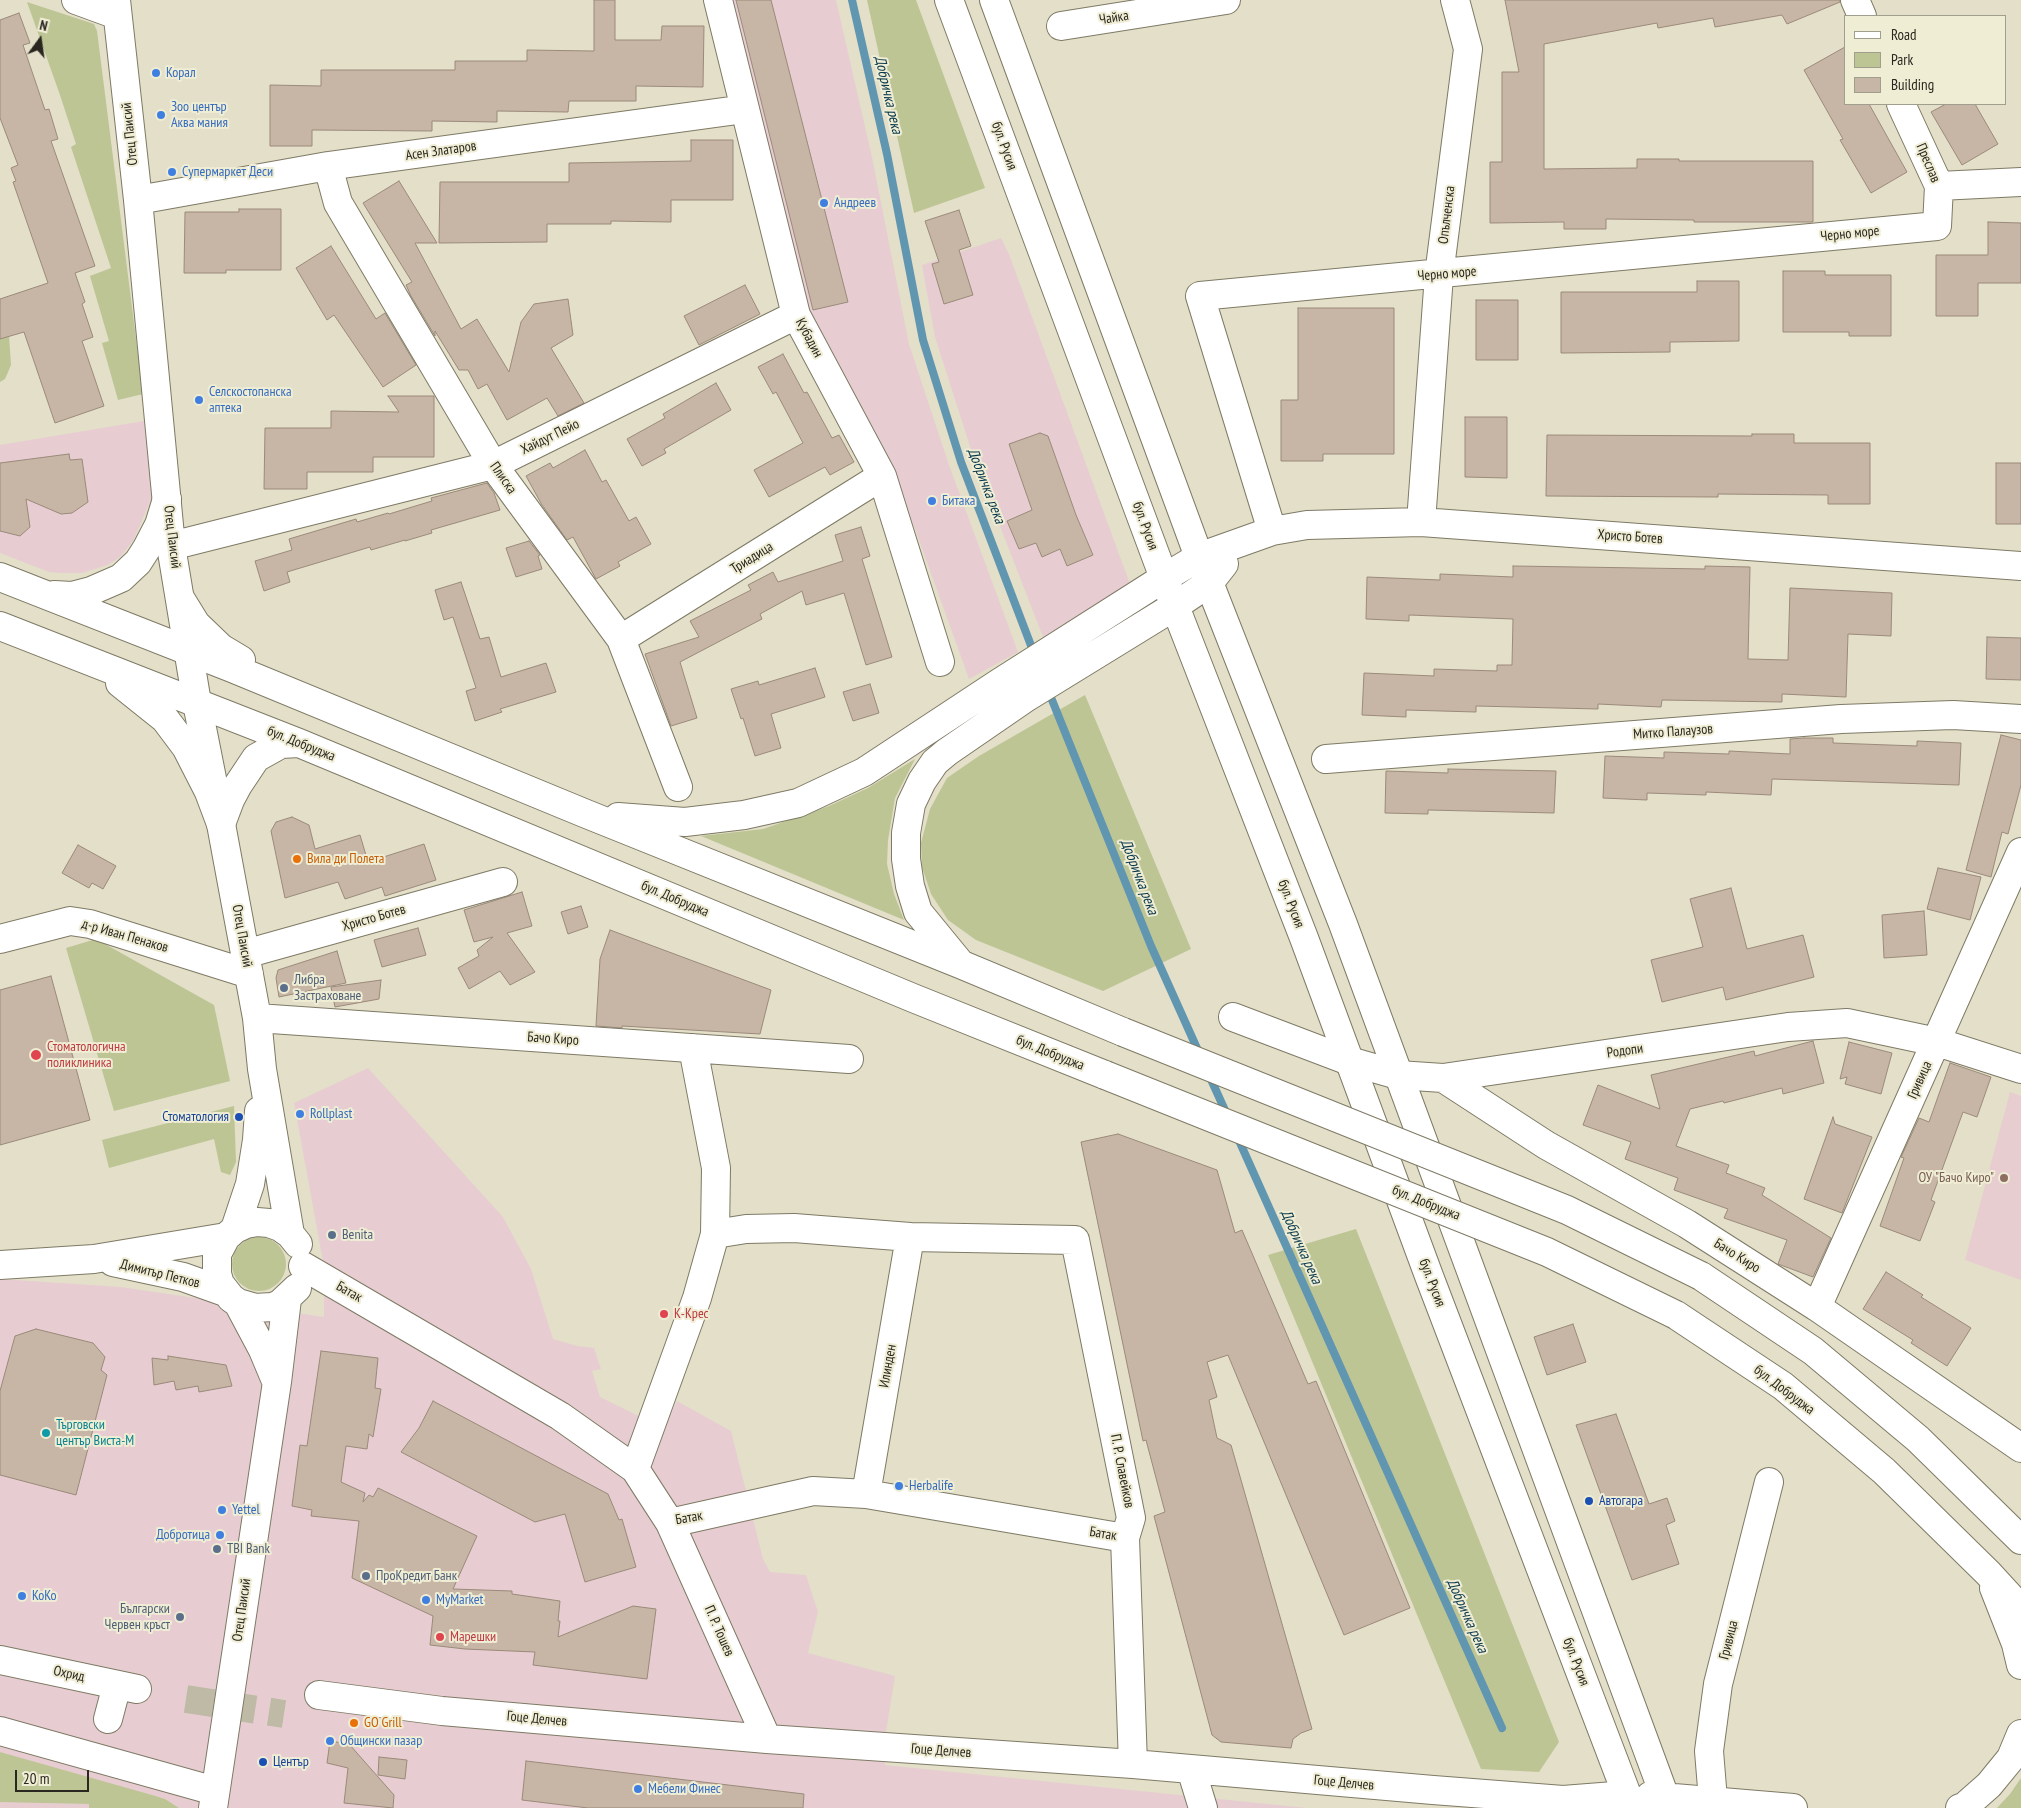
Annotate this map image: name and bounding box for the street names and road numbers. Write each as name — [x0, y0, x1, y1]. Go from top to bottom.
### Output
street label: Чайка — [1098, 7, 1130, 29]
street label: Отец Паисий — [118, 102, 142, 166]
street label: бул. Русия — [988, 120, 1020, 172]
street label: Асен Златаров — [405, 138, 477, 164]
street label: Преслав — [1912, 141, 1944, 185]
street label: Опълченска — [1435, 185, 1459, 245]
street label: Черно море — [1820, 223, 1880, 245]
street label: Черно море — [1417, 263, 1477, 285]
street label: Кубадин — [792, 315, 826, 361]
street label: Хайдут Пейо — [518, 416, 582, 458]
street label: Плиска — [486, 459, 520, 497]
street label: бул. Русия — [1129, 500, 1161, 552]
street label: Отец Паисий — [160, 505, 184, 569]
street label: Христо Ботев — [1597, 526, 1663, 548]
street label: Триадица — [728, 538, 776, 578]
street label: Митко Палаузов — [1633, 721, 1713, 743]
street label: бул. Добруджа — [265, 723, 337, 765]
street label: бул. Добруджа — [639, 877, 711, 921]
street label: бул. Русия — [1274, 878, 1308, 930]
street label: Христо Ботев — [340, 901, 408, 935]
street label: Отец Паисий — [228, 903, 256, 969]
street label: д-р Иван Пенаков — [80, 916, 170, 956]
street label: Бачо Киро — [527, 1029, 579, 1049]
street label: бул. Добруджа — [1014, 1032, 1086, 1074]
street label: Родопи — [1606, 1040, 1644, 1062]
street label: Гривица — [1904, 1059, 1936, 1101]
street label: бул. Добруджа — [1390, 1182, 1462, 1224]
street label: Бачо Киро — [1711, 1235, 1763, 1277]
street label: Димитър Петков — [119, 1256, 201, 1292]
street label: бул. Русия — [1415, 1257, 1449, 1309]
street label: Батак — [333, 1278, 365, 1306]
street label: Илинден — [876, 1343, 900, 1389]
street label: бул. Добруджа — [1750, 1362, 1818, 1418]
street label: П. Р. Славейков — [1107, 1433, 1137, 1509]
street label: Батак — [674, 1507, 704, 1529]
street label: Батак — [1088, 1524, 1118, 1544]
street label: Отец Паисий — [229, 1577, 255, 1643]
street label: П. Р. Тошев — [700, 1603, 738, 1659]
street label: Гривица — [1716, 1619, 1742, 1661]
street label: бул. Русия — [1559, 1636, 1593, 1688]
street label: Охрид — [52, 1663, 86, 1685]
street label: Гоце Делчев — [506, 1708, 568, 1730]
street label: Гоце Делчев — [910, 1741, 972, 1761]
street label: Гоце Делчев — [1313, 1772, 1375, 1794]

